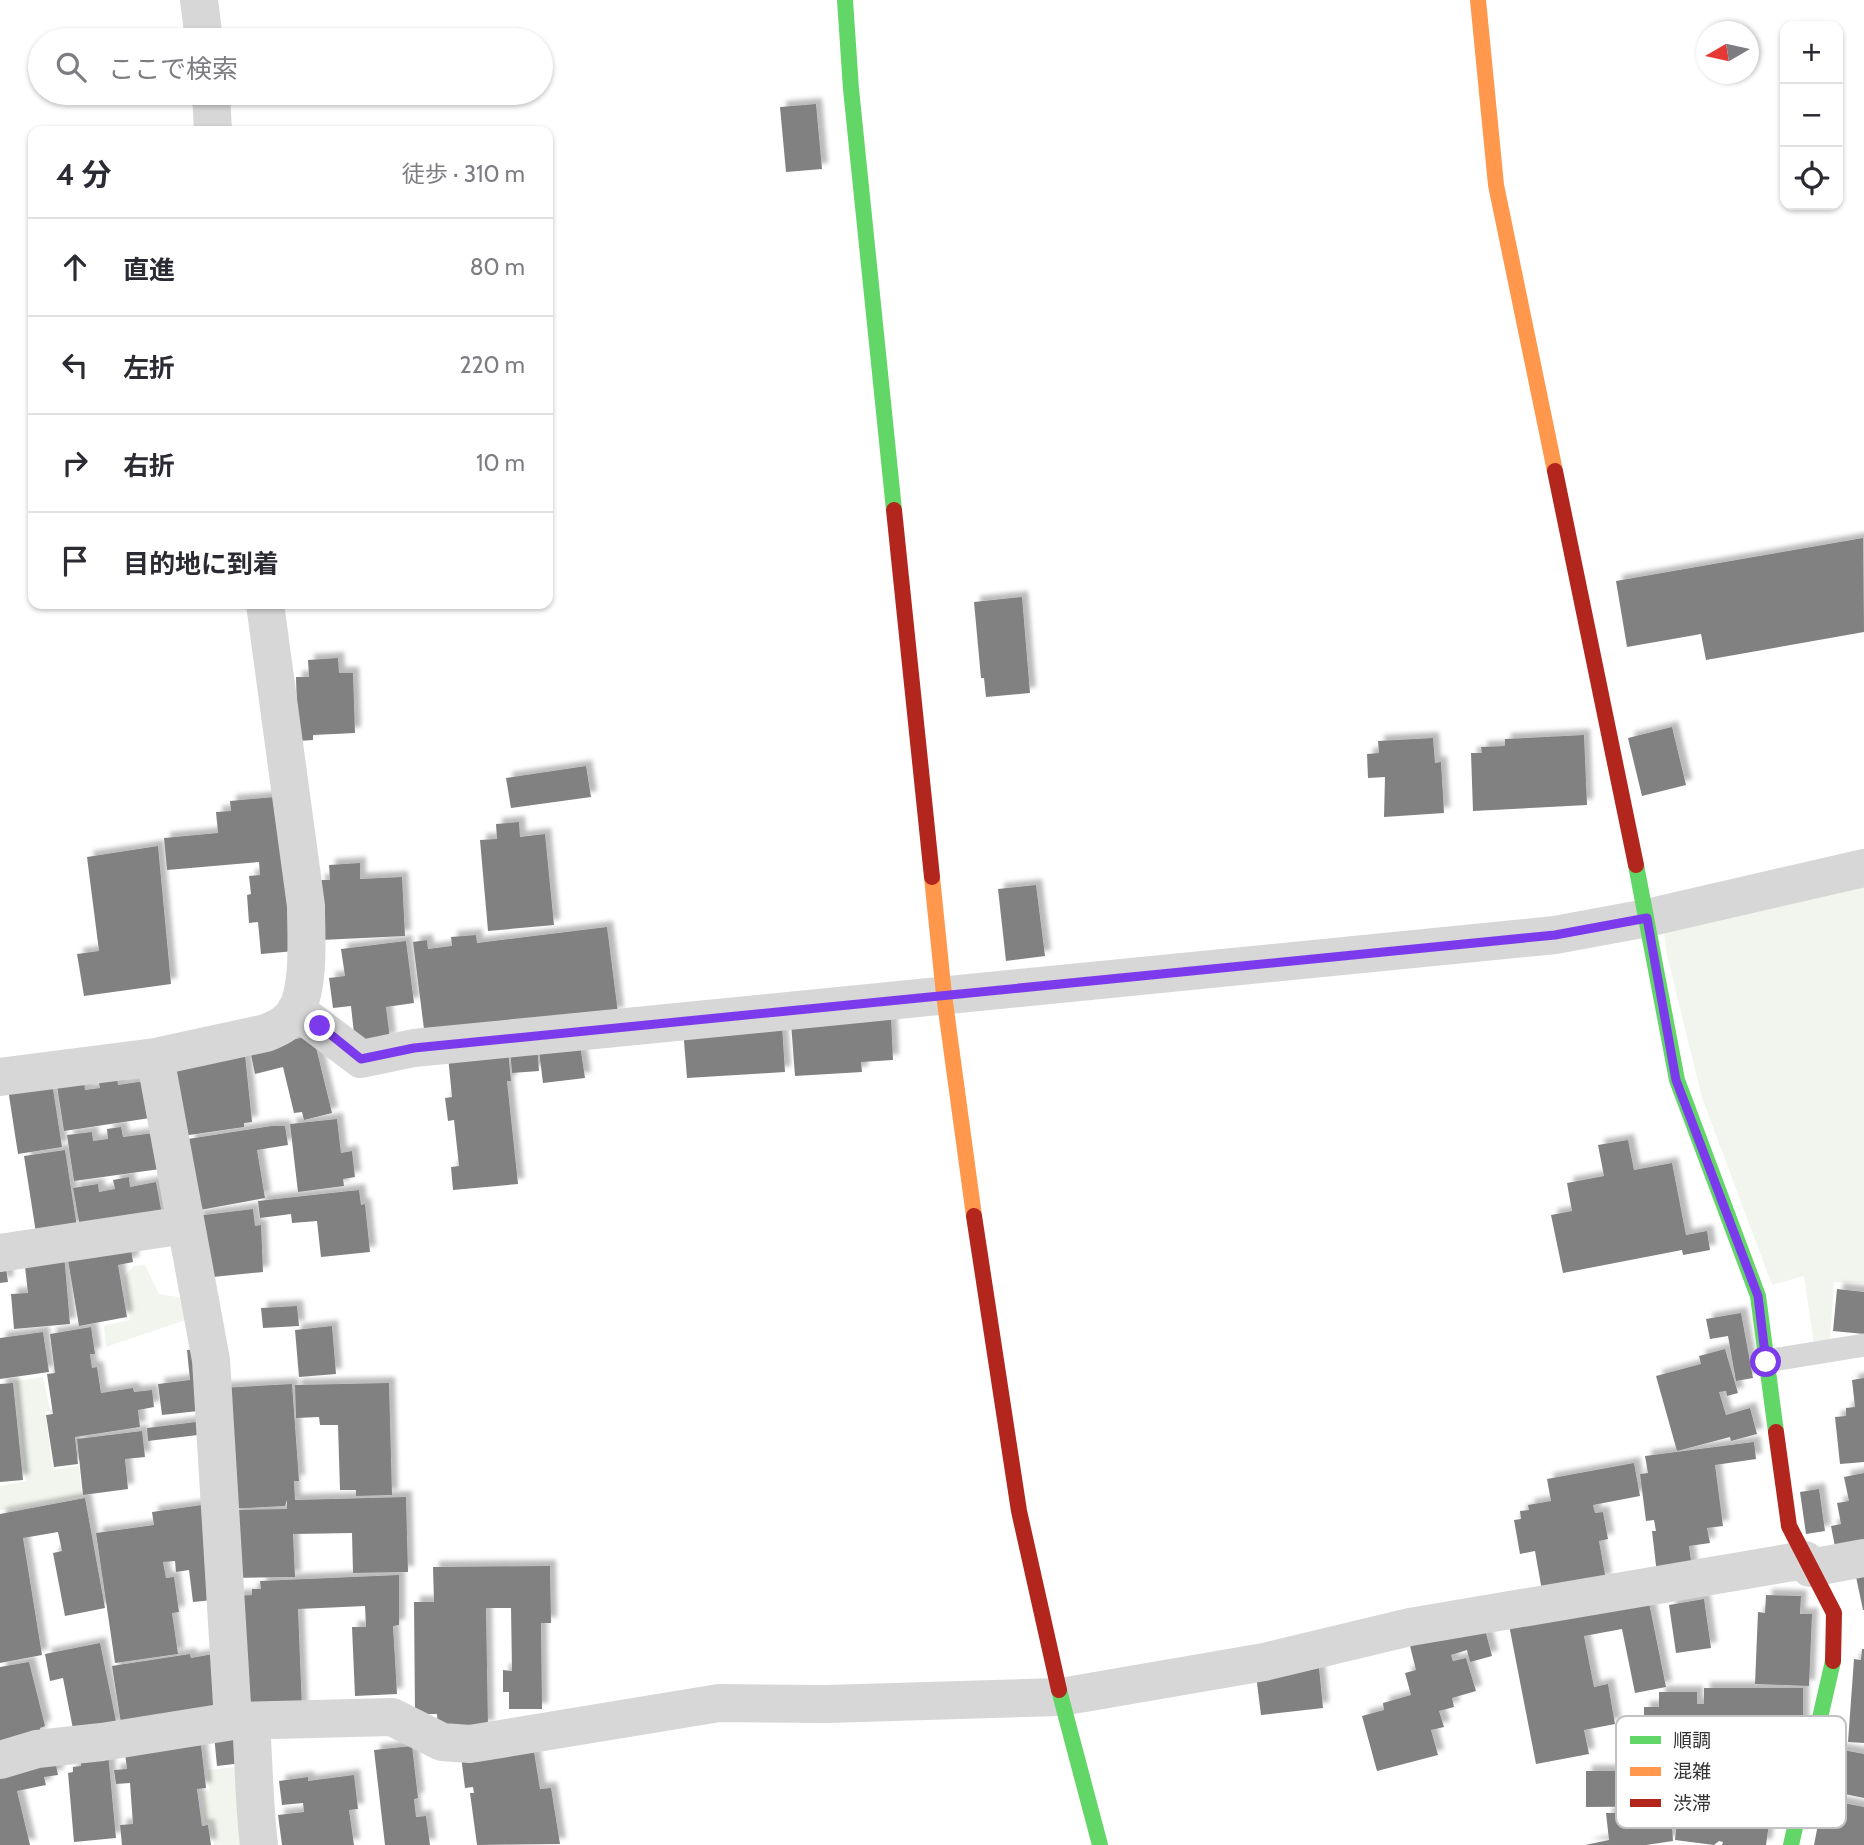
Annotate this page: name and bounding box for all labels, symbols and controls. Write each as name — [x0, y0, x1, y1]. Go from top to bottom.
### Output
north arrow — [1696, 21, 1759, 84]
map controls — [1780, 21, 1843, 210]
button: + — [1780, 21, 1843, 84]
search box — [28, 28, 553, 105]
icon: search — [52, 48, 90, 86]
text: ここで検索 — [108, 53, 238, 85]
button: − — [1780, 84, 1843, 147]
button: locate — [1780, 147, 1843, 210]
text: 4 分 — [56, 156, 111, 193]
text: 徒歩 · 310 m — [402, 160, 525, 188]
icon: ahead — [56, 248, 94, 286]
text: 80 m — [470, 253, 525, 281]
text: 直進 — [123, 254, 175, 286]
icon: left — [56, 346, 94, 384]
text: 220 m — [459, 351, 525, 379]
text: 左折 — [123, 352, 175, 384]
icon: right — [56, 444, 94, 482]
text: 10 m — [476, 449, 525, 477]
text: 右折 — [123, 450, 175, 482]
icon: arrive — [56, 542, 94, 580]
text: 目的地に到着 — [123, 548, 279, 580]
route end — [304, 1010, 335, 1041]
route start — [1750, 1346, 1781, 1377]
legend — [1616, 1716, 1846, 1828]
text: 順調 — [1673, 1729, 1711, 1752]
text: 混雑 — [1673, 1760, 1711, 1783]
text: 渋滞 — [1673, 1792, 1711, 1815]

